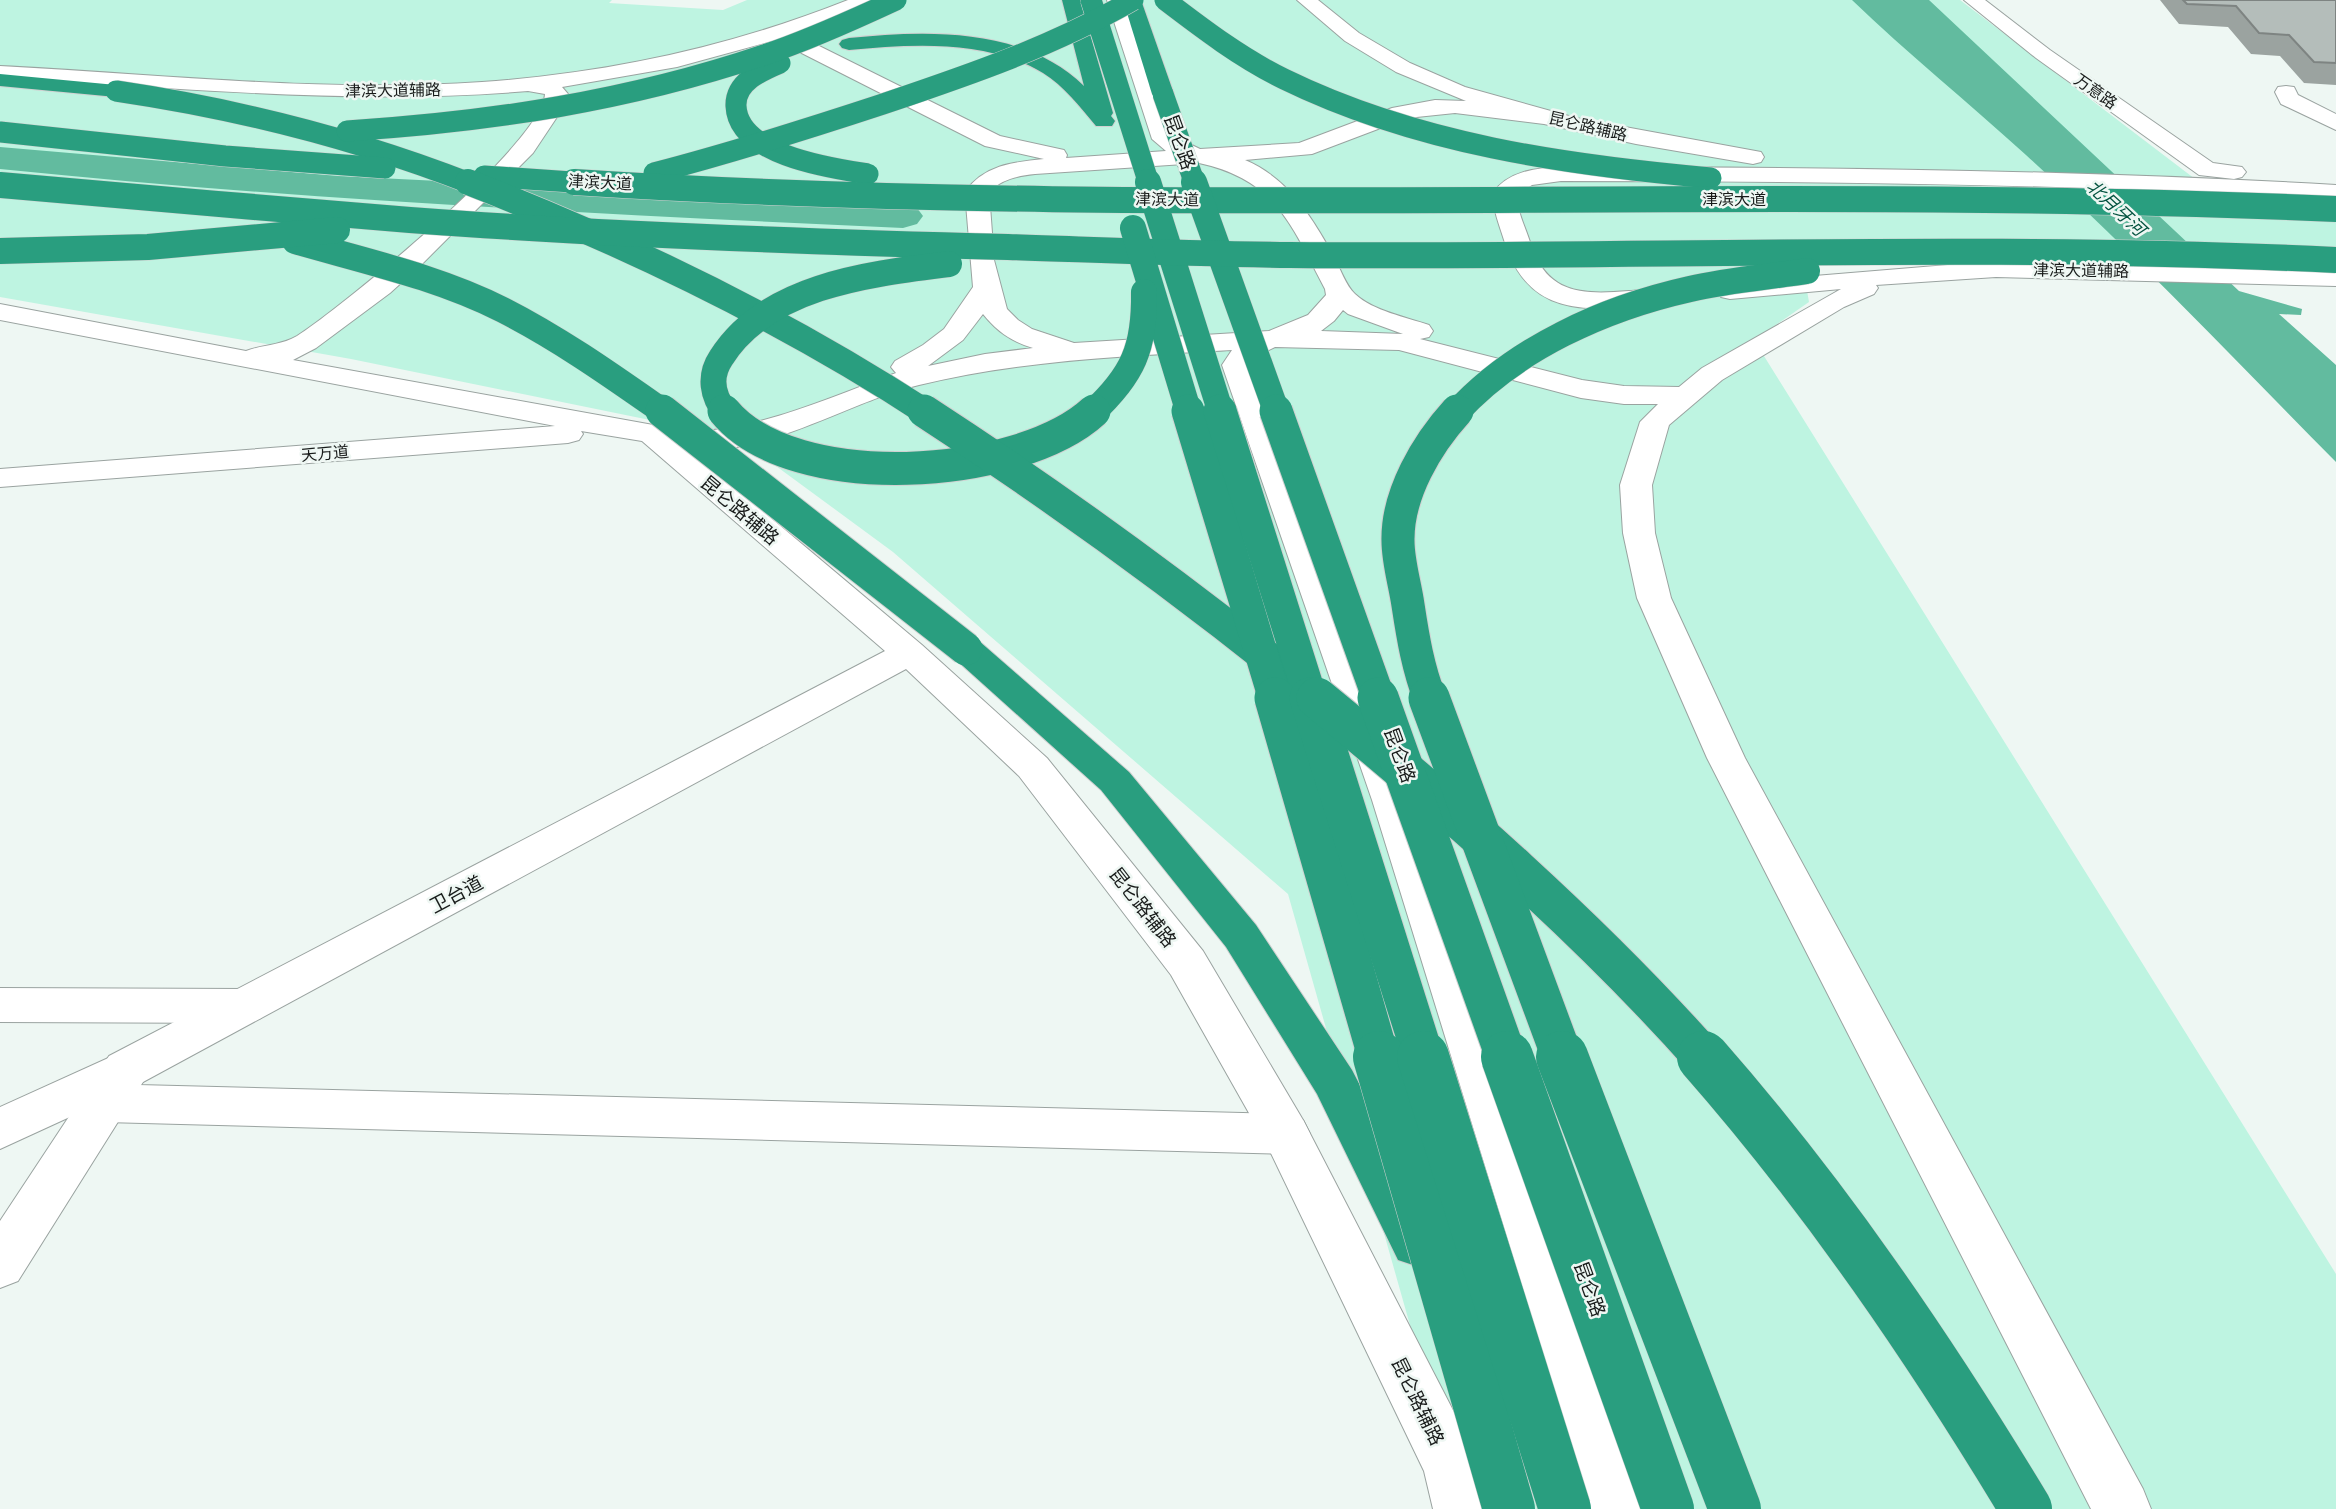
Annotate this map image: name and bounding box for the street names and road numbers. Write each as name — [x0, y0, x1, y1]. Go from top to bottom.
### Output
street label: 万意路 — [2071, 69, 2121, 112]
street label: 津滨大道辅路 — [345, 79, 441, 100]
street label: 昆仑路辅路 — [1547, 107, 1629, 144]
street label: 昆仑路 — [1160, 111, 1201, 173]
street label: 津滨大道 — [568, 170, 632, 193]
street label: 津滨大道 — [1135, 188, 1199, 209]
street label: 津滨大道 — [1702, 189, 1766, 208]
street label: 津滨大道辅路 — [2033, 259, 2129, 280]
street label: 天万道 — [300, 441, 350, 464]
street label: 昆仑路辅路 — [697, 470, 784, 549]
street label: 昆仑路 — [1380, 724, 1421, 786]
street label: 昆仑路辅路 — [1105, 862, 1182, 951]
street label: 卫台道 — [425, 870, 486, 917]
street label: 昆仑路 — [1570, 1258, 1611, 1320]
street label: 昆仑路辅路 — [1387, 1353, 1450, 1449]

